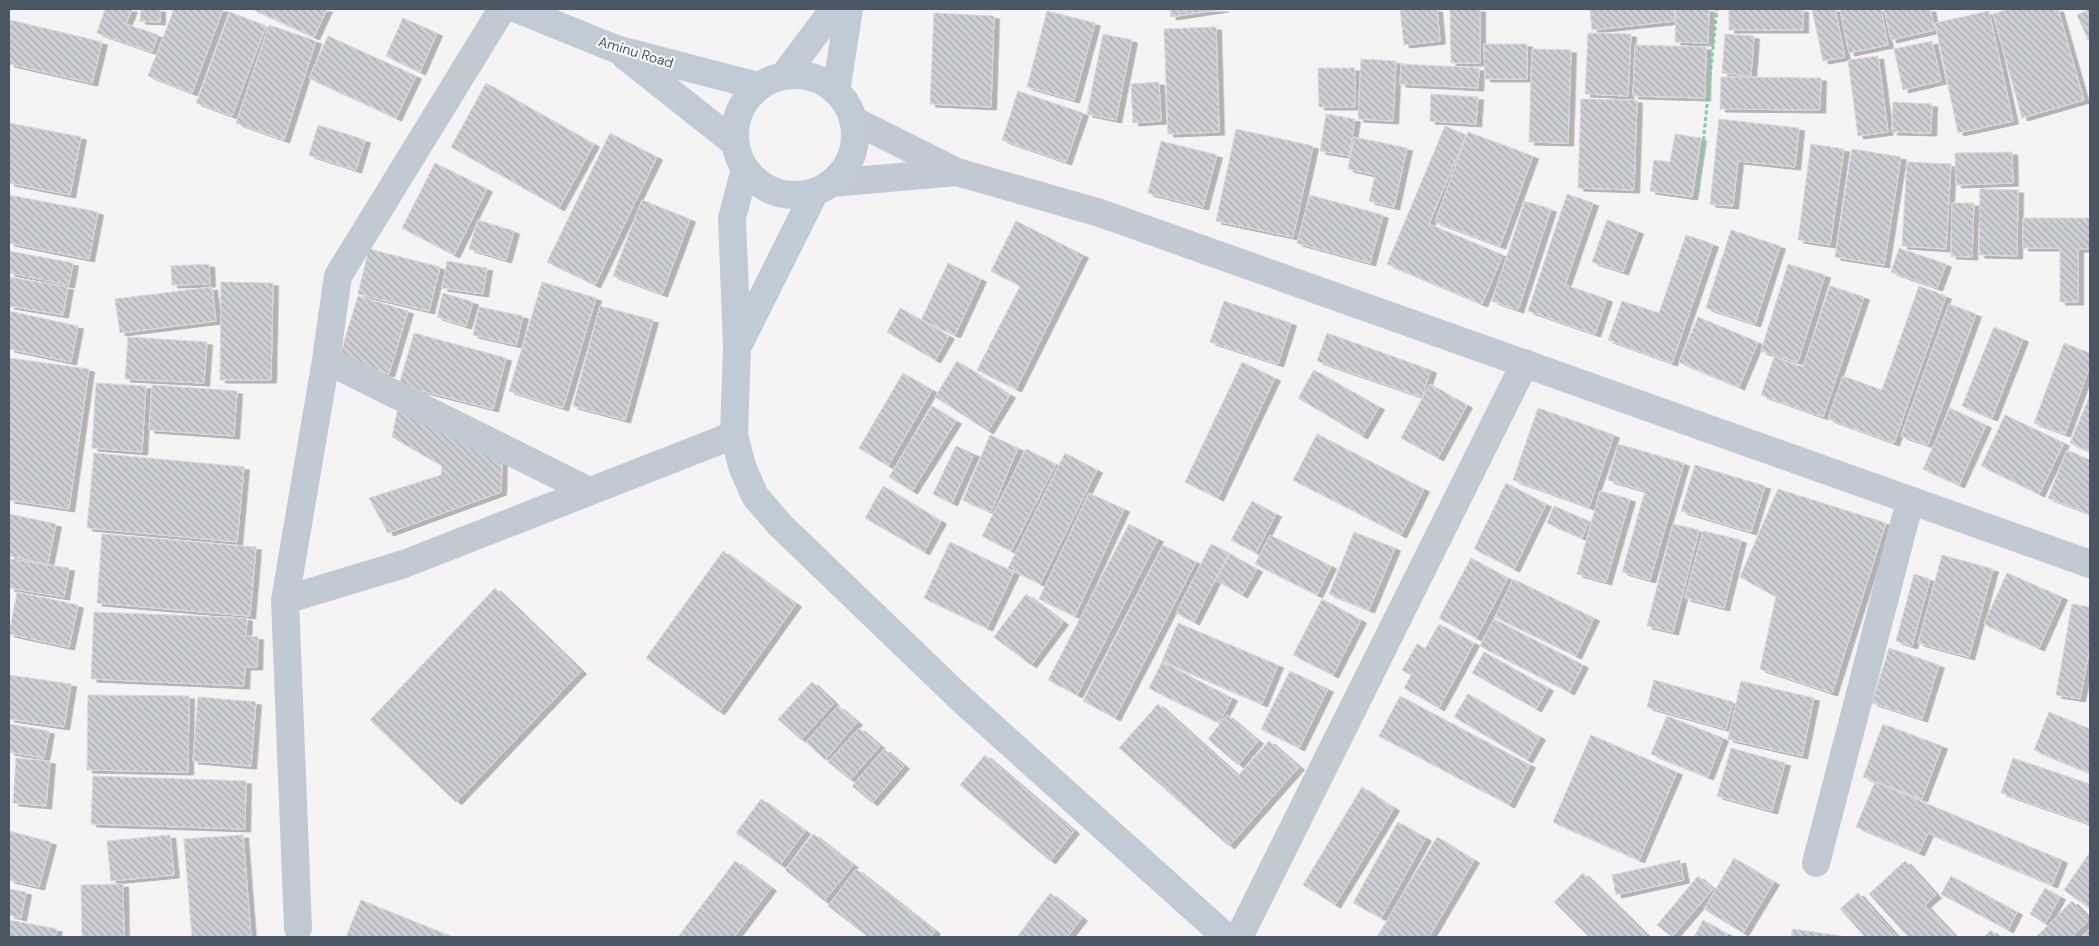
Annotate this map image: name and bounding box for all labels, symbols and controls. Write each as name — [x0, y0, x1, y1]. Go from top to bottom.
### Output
street label: Aminu Road — [596, 32, 676, 72]

